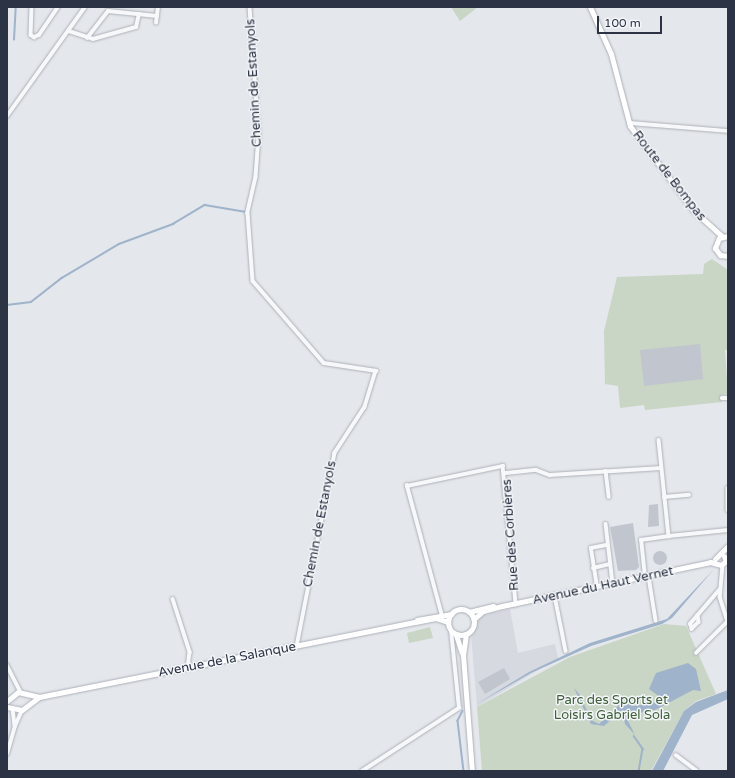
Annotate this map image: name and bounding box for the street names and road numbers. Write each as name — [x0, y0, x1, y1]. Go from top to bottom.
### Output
street label: Chemin de Estanyols — [243, 18, 265, 148]
street label: Route de Bompas — [629, 128, 709, 224]
street label: Chemin de Estanyols — [300, 459, 340, 589]
street label: Rue des Corbières — [499, 479, 523, 591]
street label: Avenue du Haut Vernet — [531, 563, 675, 609]
street label: Avenue de la Salanque — [157, 639, 297, 681]

